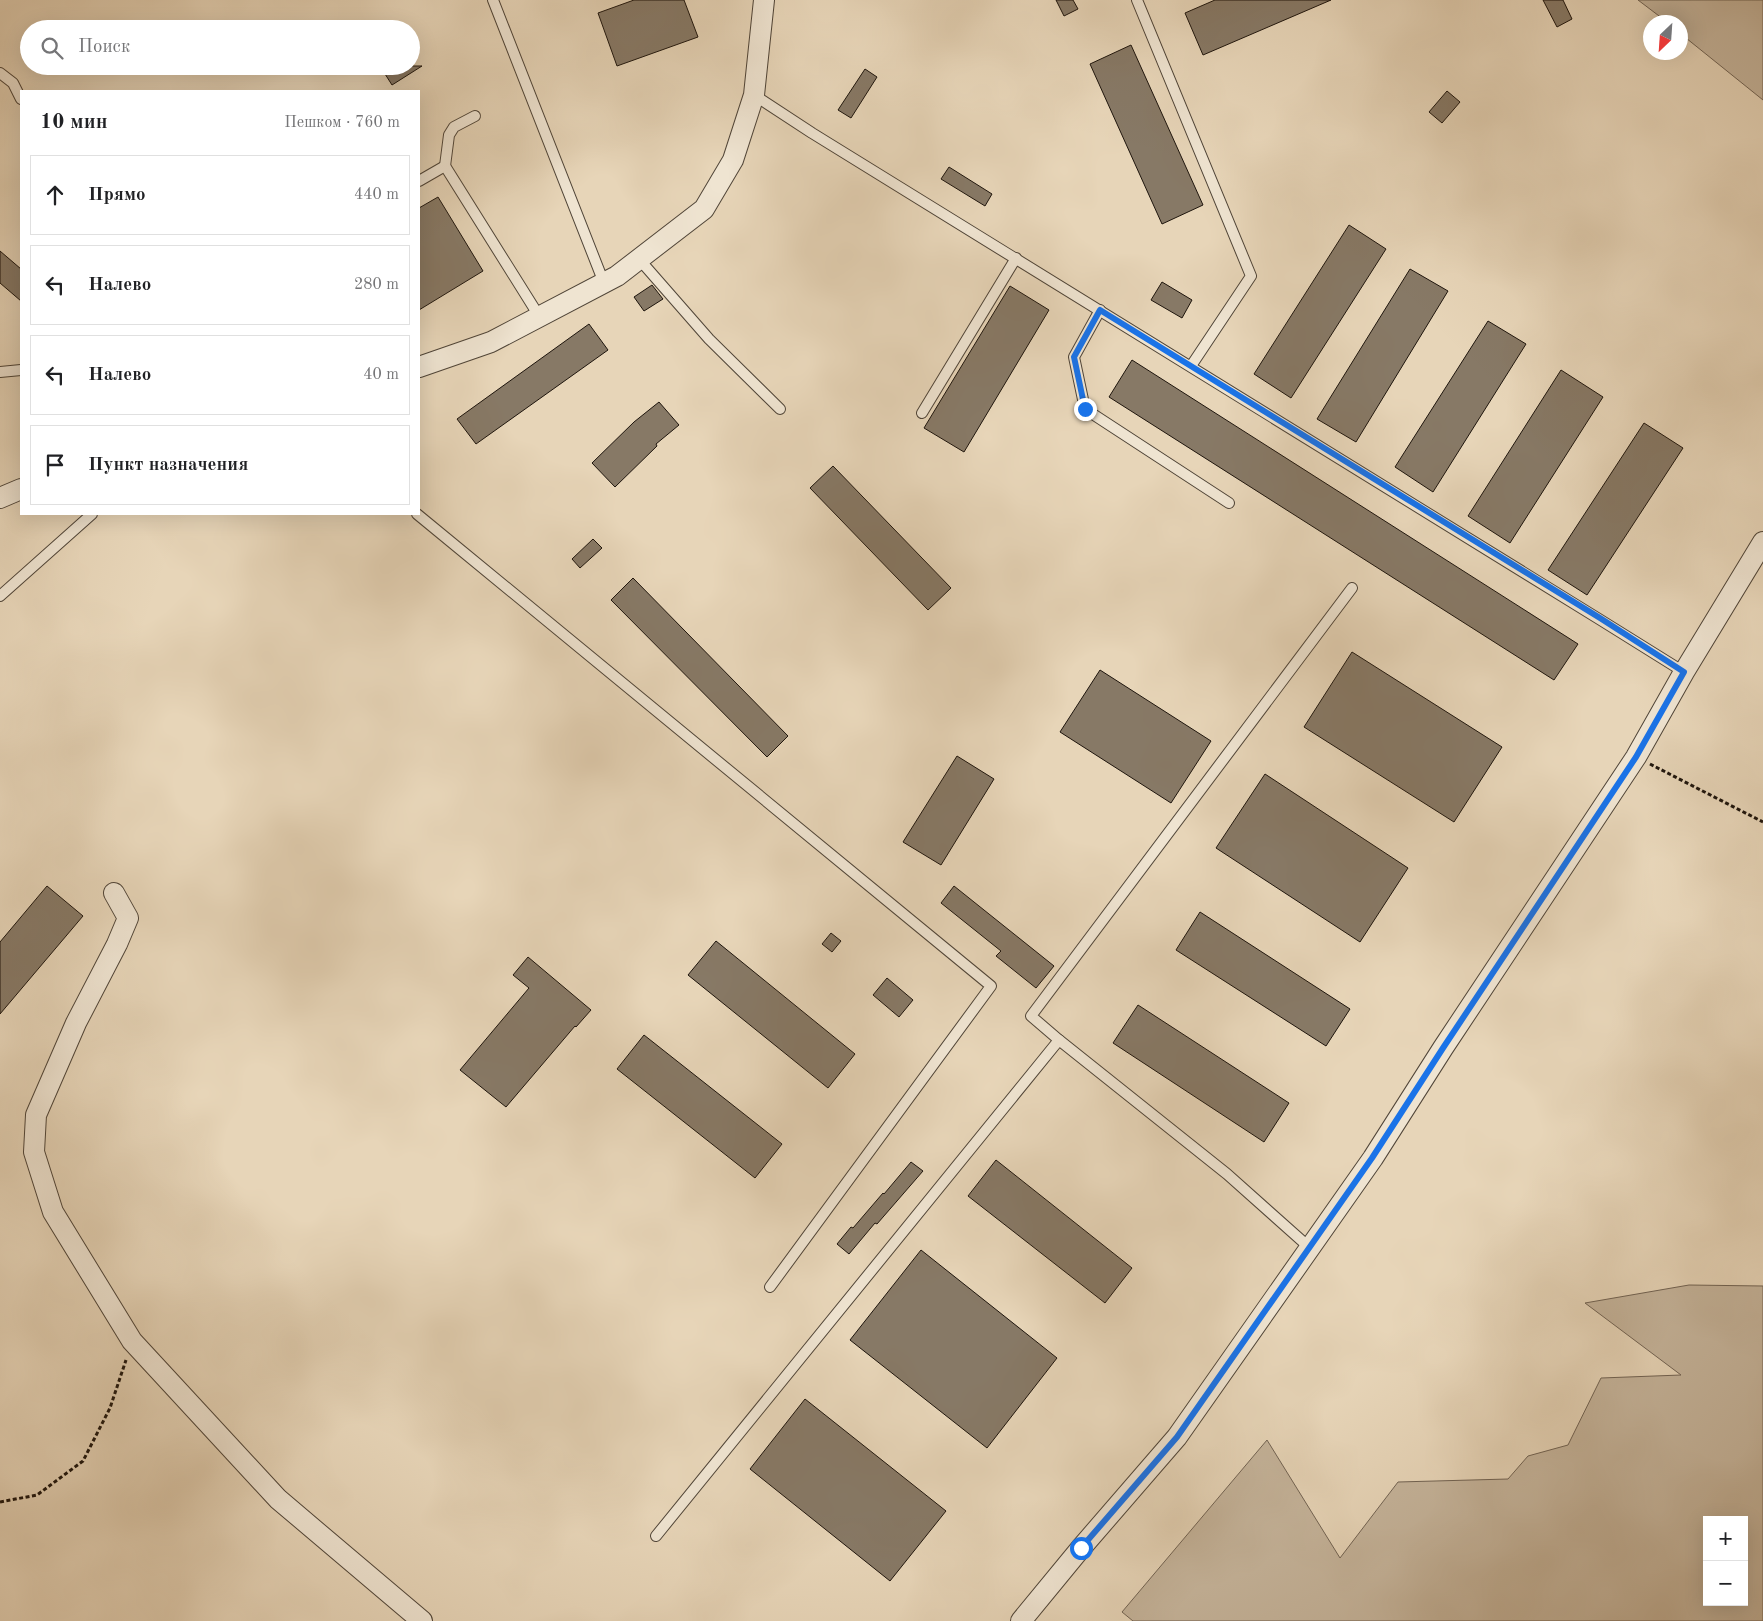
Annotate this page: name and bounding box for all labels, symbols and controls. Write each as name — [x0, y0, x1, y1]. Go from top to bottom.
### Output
north arrow — [1643, 15, 1688, 60]
search box — [20, 20, 420, 75]
icon: search — [38, 34, 66, 62]
text: Поиск — [78, 38, 130, 57]
text: 10 мин — [40, 112, 108, 133]
text: Пешком · 760 m — [284, 115, 400, 131]
icon: ahead — [41, 181, 69, 209]
text: Прямо — [88, 186, 146, 205]
text: 440 m — [354, 187, 399, 203]
icon: left — [41, 271, 69, 299]
text: Налево — [88, 276, 151, 295]
text: 280 m — [354, 277, 399, 293]
icon: left — [41, 361, 69, 389]
text: Налево — [88, 366, 151, 385]
text: 40 m — [363, 367, 399, 383]
route end — [1074, 398, 1097, 421]
icon: arrive — [41, 451, 69, 479]
text: Пункт назначения — [88, 456, 248, 475]
map controls — [1703, 1516, 1748, 1606]
button: + — [1703, 1516, 1748, 1561]
route start — [1070, 1537, 1093, 1560]
button: − — [1703, 1561, 1748, 1606]

